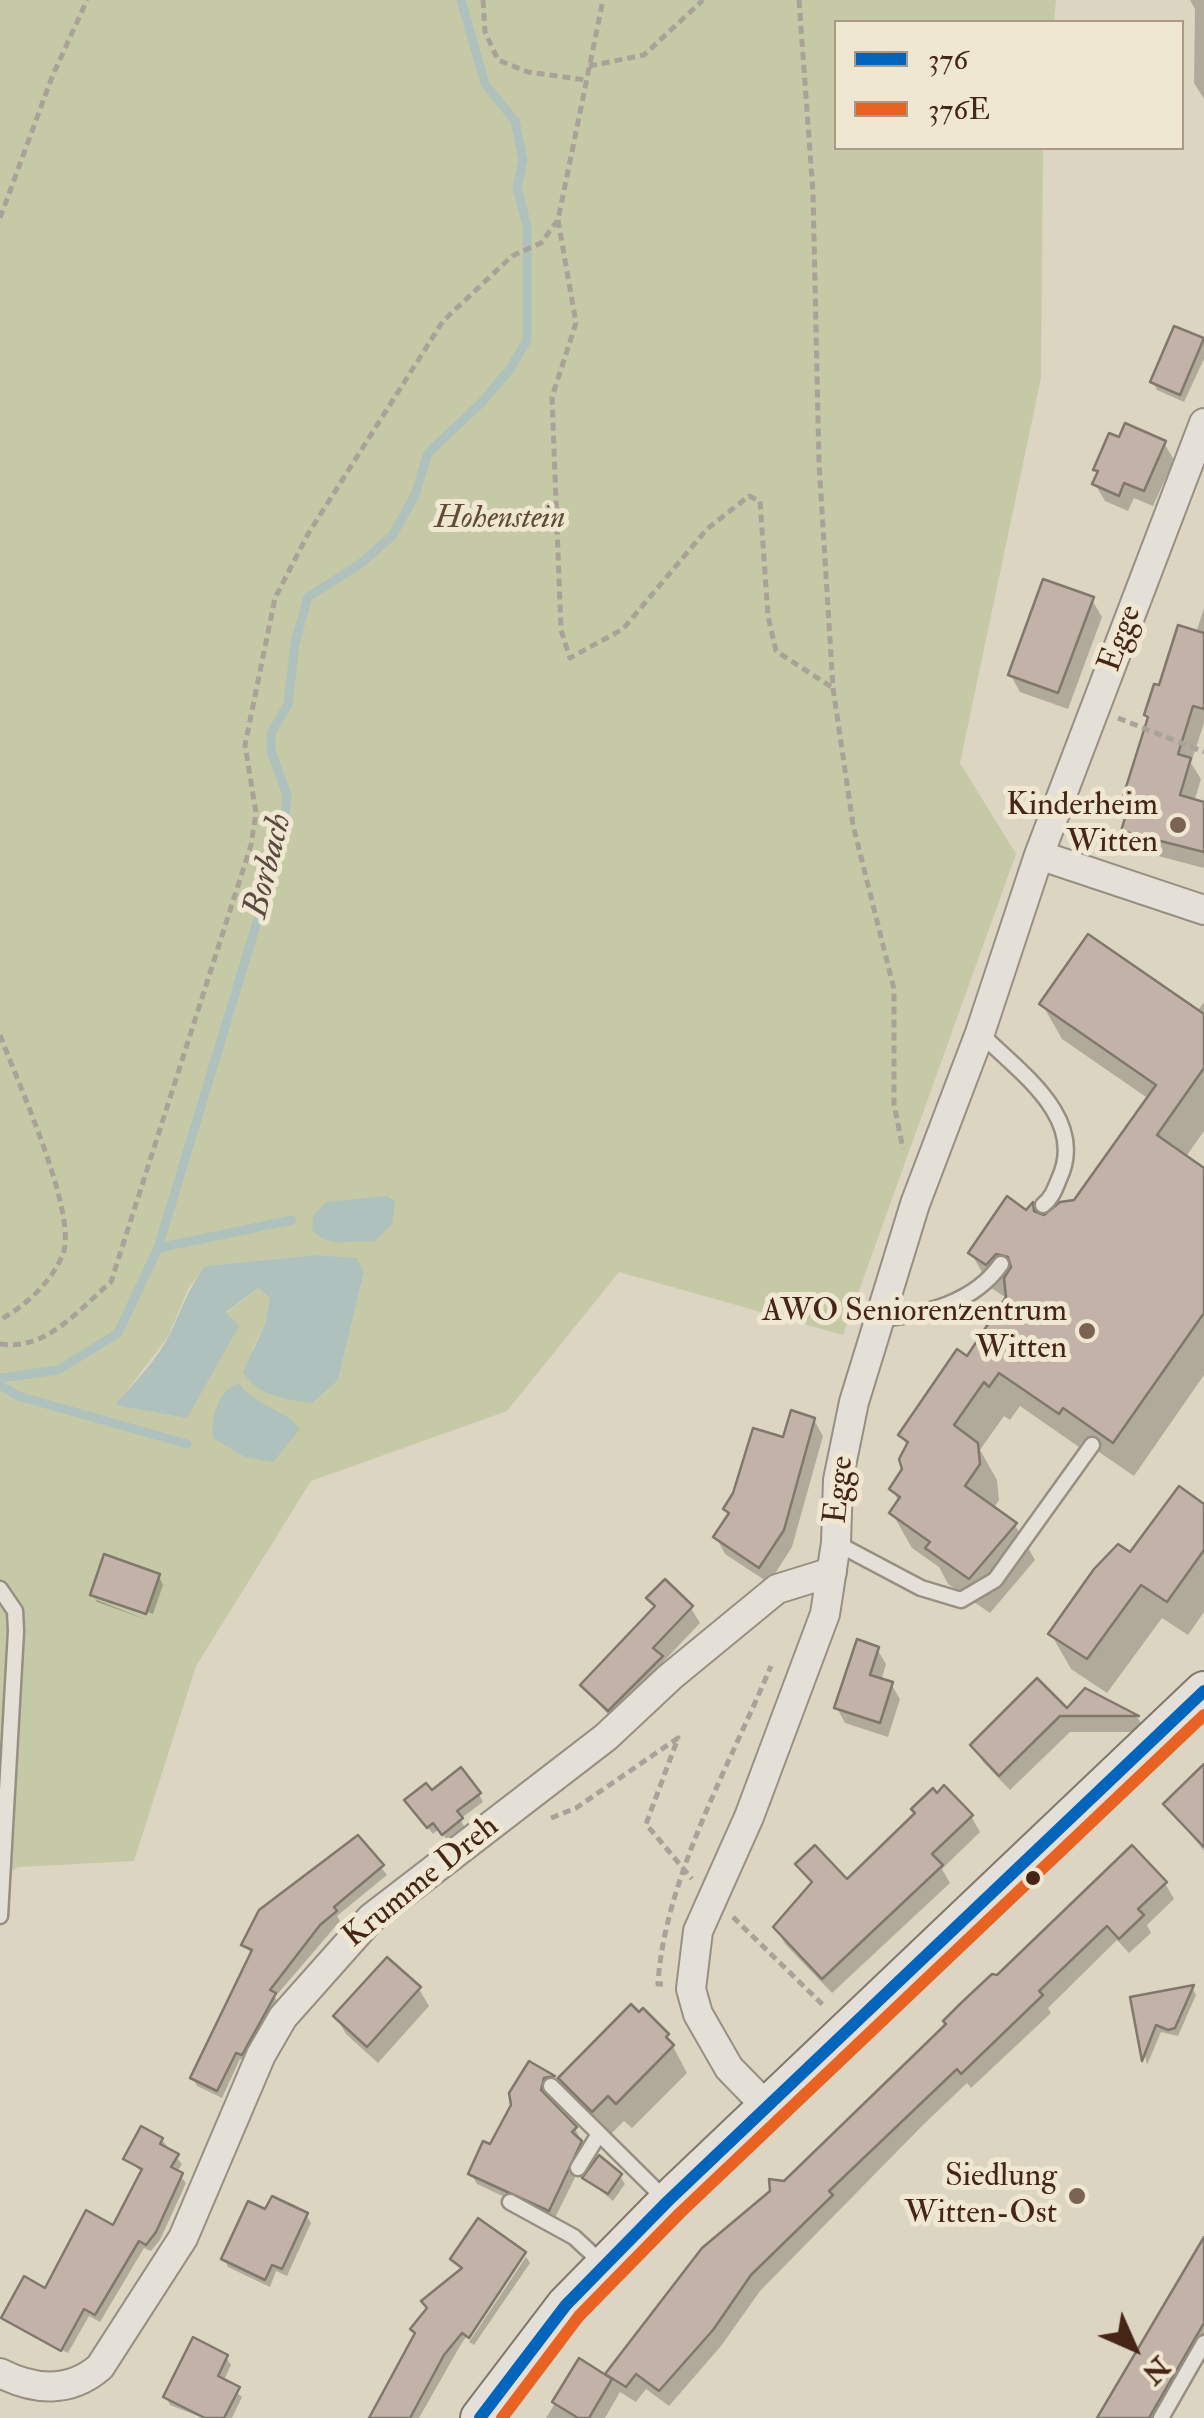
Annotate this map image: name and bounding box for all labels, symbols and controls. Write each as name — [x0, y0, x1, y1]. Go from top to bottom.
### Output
legend — [834, 20, 1184, 150]
text: 376 — [928, 41, 968, 78]
text: 376E — [928, 91, 990, 128]
park label: Hohenstein — [435, 501, 565, 539]
street label: Egge — [1092, 601, 1152, 677]
place label: Kinderheim Witten — [1006, 788, 1158, 863]
water label: Borbach — [237, 810, 303, 922]
marker: Kinderheim Witten — [1167, 814, 1189, 836]
place label: AWO Seniorenzentrum Witten — [762, 1294, 1067, 1369]
marker: AWO Seniorenzentrum Witten — [1076, 1320, 1098, 1342]
street label: Egge — [818, 1454, 864, 1526]
street label: Krumme Dreh — [337, 1809, 507, 1957]
unlabelled marker — [1023, 1868, 1043, 1888]
place label: Siedlung Witten-Ost — [905, 2159, 1057, 2234]
marker: Siedlung Witten-Ost — [1066, 2185, 1088, 2207]
north arrow — [1084, 2298, 1184, 2398]
text: N — [1134, 2348, 1177, 2391]

